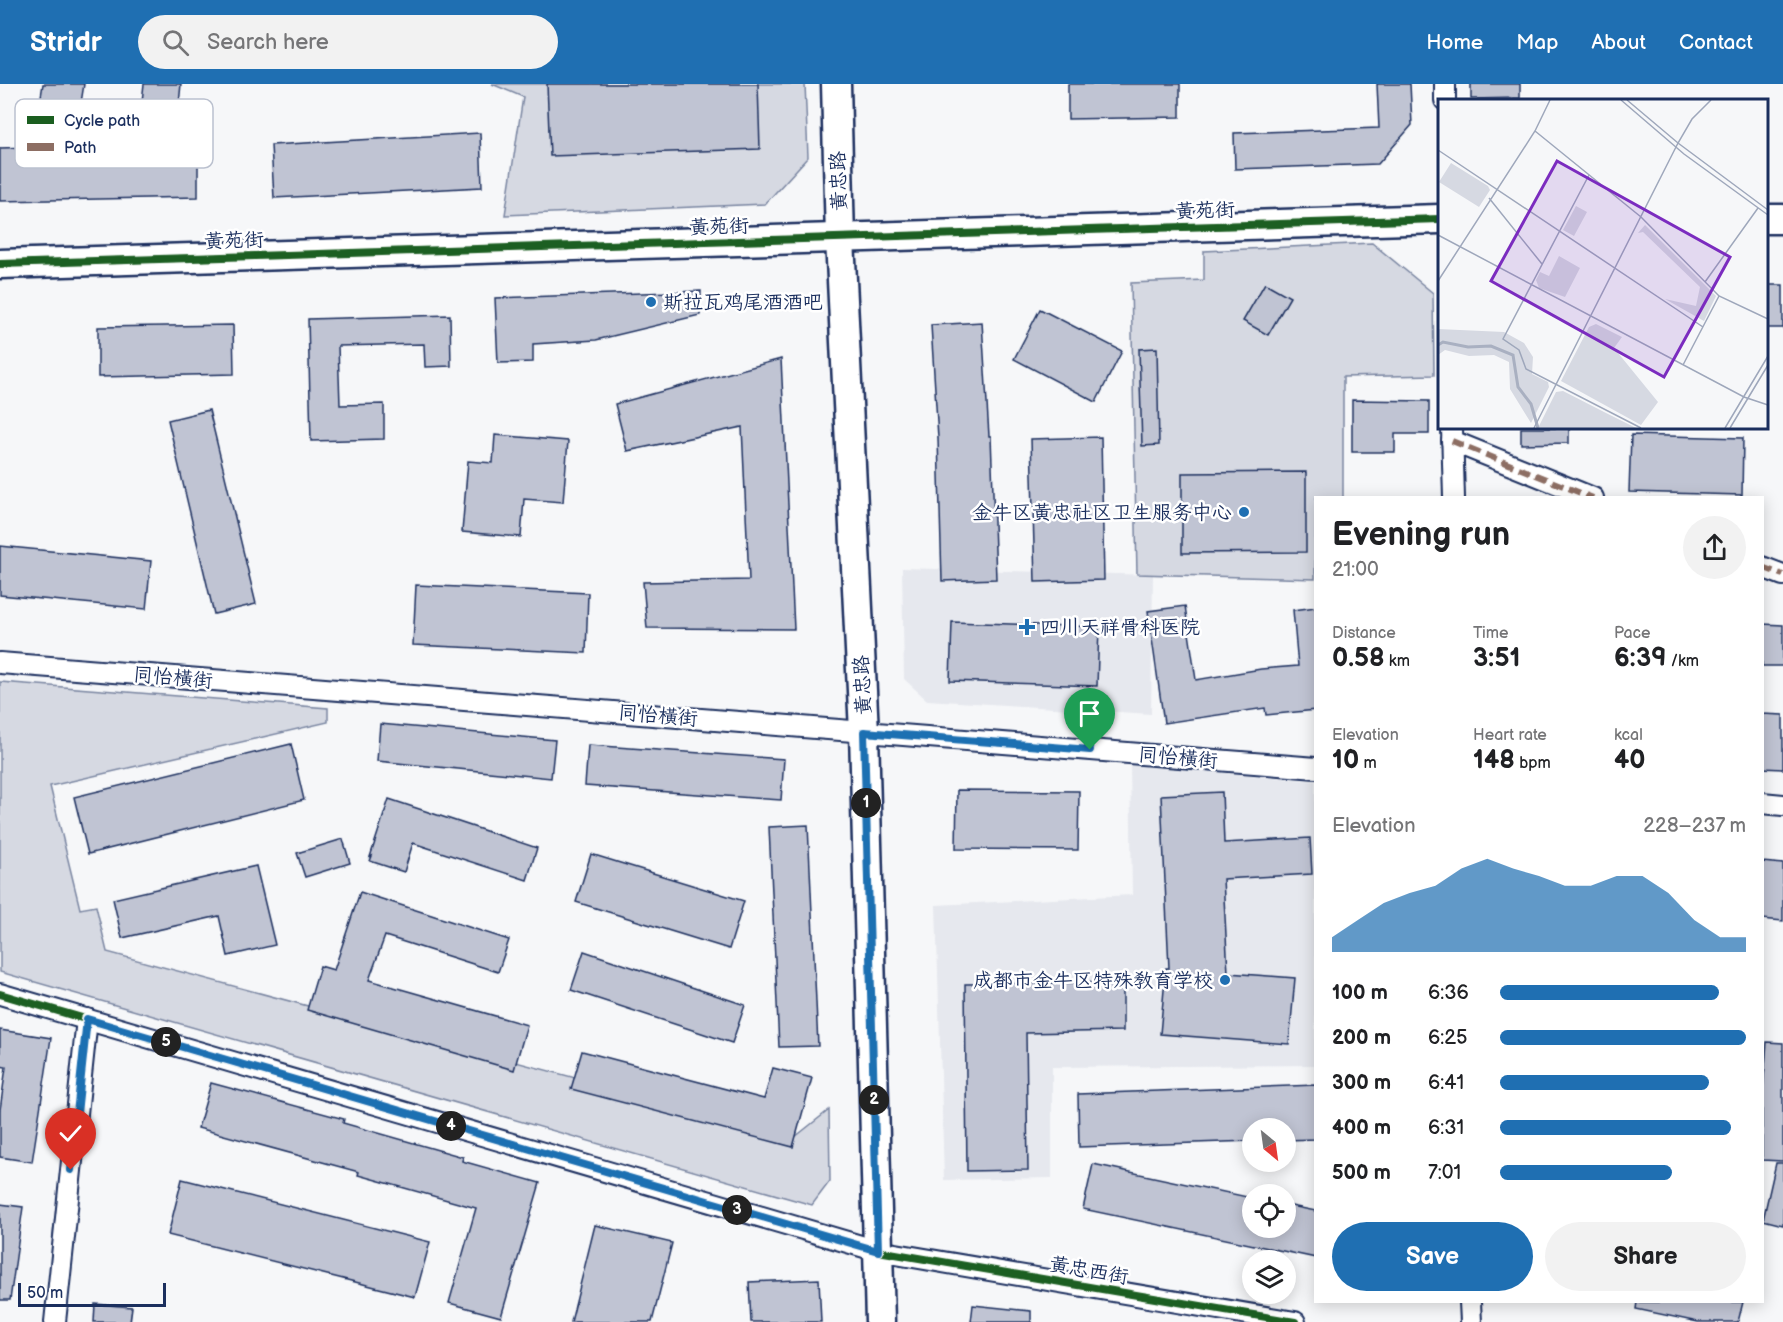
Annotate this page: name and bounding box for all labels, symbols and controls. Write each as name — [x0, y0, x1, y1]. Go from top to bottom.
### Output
search box — [138, 15, 558, 69]
text: Stridr — [30, 26, 102, 59]
icon: search — [159, 26, 192, 59]
text: Search here — [207, 29, 329, 56]
text: Home — [1426, 30, 1483, 55]
text: Map — [1516, 30, 1558, 55]
text: About — [1591, 30, 1646, 55]
text: Contact — [1679, 30, 1753, 55]
legend — [15, 99, 213, 168]
inset map — [1438, 99, 1768, 429]
text: Cycle path — [64, 112, 140, 131]
text: Path — [64, 139, 96, 158]
street label: 黄忠路 — [826, 150, 852, 211]
street label: 黄苑街 — [1175, 198, 1235, 224]
street label: 黄苑街 — [689, 214, 749, 240]
street label: 黄苑街 — [204, 228, 264, 254]
place label: 斯拉瓦鸡尾酒酒吧 — [663, 291, 823, 315]
marker: 斯拉瓦鸡尾酒酒吧 — [644, 295, 658, 309]
place label: 金牛区黄忠社区卫生服务中心 — [972, 501, 1232, 525]
marker: 金牛区黄忠社区卫生服务中心 — [1237, 505, 1251, 519]
text: Evening run — [1332, 515, 1510, 555]
button: share — [1683, 516, 1746, 579]
text: 21:00 — [1332, 558, 1379, 582]
place label: 四川天祥骨科医院 — [1040, 616, 1200, 640]
marker: 四川天祥骨科医院 — [1018, 618, 1036, 636]
text: Distance — [1332, 624, 1396, 643]
text: Time — [1473, 624, 1508, 643]
text: Pace — [1614, 624, 1650, 643]
text: 0.58 — [1332, 643, 1385, 674]
text: 3:51 — [1473, 643, 1520, 674]
text: 6:39 — [1614, 643, 1666, 674]
text: km — [1385, 652, 1410, 671]
text: /km — [1666, 652, 1699, 671]
street label: 黄忠路 — [849, 653, 877, 716]
street label: 同怡横街 — [132, 663, 214, 693]
pin — [1064, 688, 1115, 750]
icon: arrive — [1073, 697, 1106, 730]
street label: 同怡横街 — [617, 701, 699, 731]
text: Elevation — [1332, 726, 1399, 745]
text: Heart rate — [1473, 726, 1547, 745]
text: kcal — [1614, 726, 1643, 745]
street label: 同怡横街 — [1137, 743, 1219, 773]
text: 10 — [1332, 745, 1359, 776]
text: 148 — [1473, 745, 1515, 776]
text: 40 — [1614, 745, 1646, 776]
text: m — [1359, 754, 1377, 773]
text: bpm — [1515, 754, 1551, 773]
pin: 1 — [851, 788, 881, 818]
text: 1 — [863, 793, 869, 812]
text: Elevation — [1332, 814, 1415, 838]
text: 228–237 m — [1643, 814, 1746, 838]
place label: 成都市金牛区特殊教育学校 — [973, 969, 1213, 993]
marker: 成都市金牛区特殊教育学校 — [1218, 973, 1232, 987]
text: 100 m — [1332, 981, 1388, 1005]
text: 6:36 — [1428, 981, 1469, 1005]
text: 200 m — [1332, 1026, 1391, 1050]
text: 6:25 — [1428, 1026, 1468, 1050]
pin: 5 — [151, 1027, 181, 1057]
text: 5 — [161, 1032, 171, 1051]
text: 300 m — [1332, 1071, 1391, 1095]
text: 6:41 — [1428, 1071, 1464, 1095]
pin: 2 — [859, 1085, 889, 1115]
text: 2 — [869, 1090, 879, 1109]
pin — [45, 1108, 96, 1170]
pin: 4 — [436, 1111, 466, 1141]
text: 4 — [446, 1116, 456, 1135]
text: 400 m — [1332, 1116, 1391, 1140]
text: 6:31 — [1428, 1116, 1464, 1140]
icon: check — [54, 1117, 87, 1150]
north arrow — [1242, 1118, 1296, 1172]
map controls — [1242, 1118, 1296, 1304]
text: 500 m — [1332, 1161, 1391, 1185]
text: 7:01 — [1428, 1161, 1461, 1185]
button: locate — [1242, 1184, 1296, 1238]
pin: 3 — [722, 1195, 752, 1225]
text: 3 — [732, 1200, 742, 1219]
button: Save — [1332, 1222, 1533, 1291]
button: Share — [1545, 1222, 1746, 1291]
button: layers — [1242, 1250, 1296, 1304]
street label: 黄忠西街 — [1047, 1252, 1130, 1290]
scale bar — [18, 1280, 166, 1308]
text: 50 m — [27, 1284, 63, 1303]

